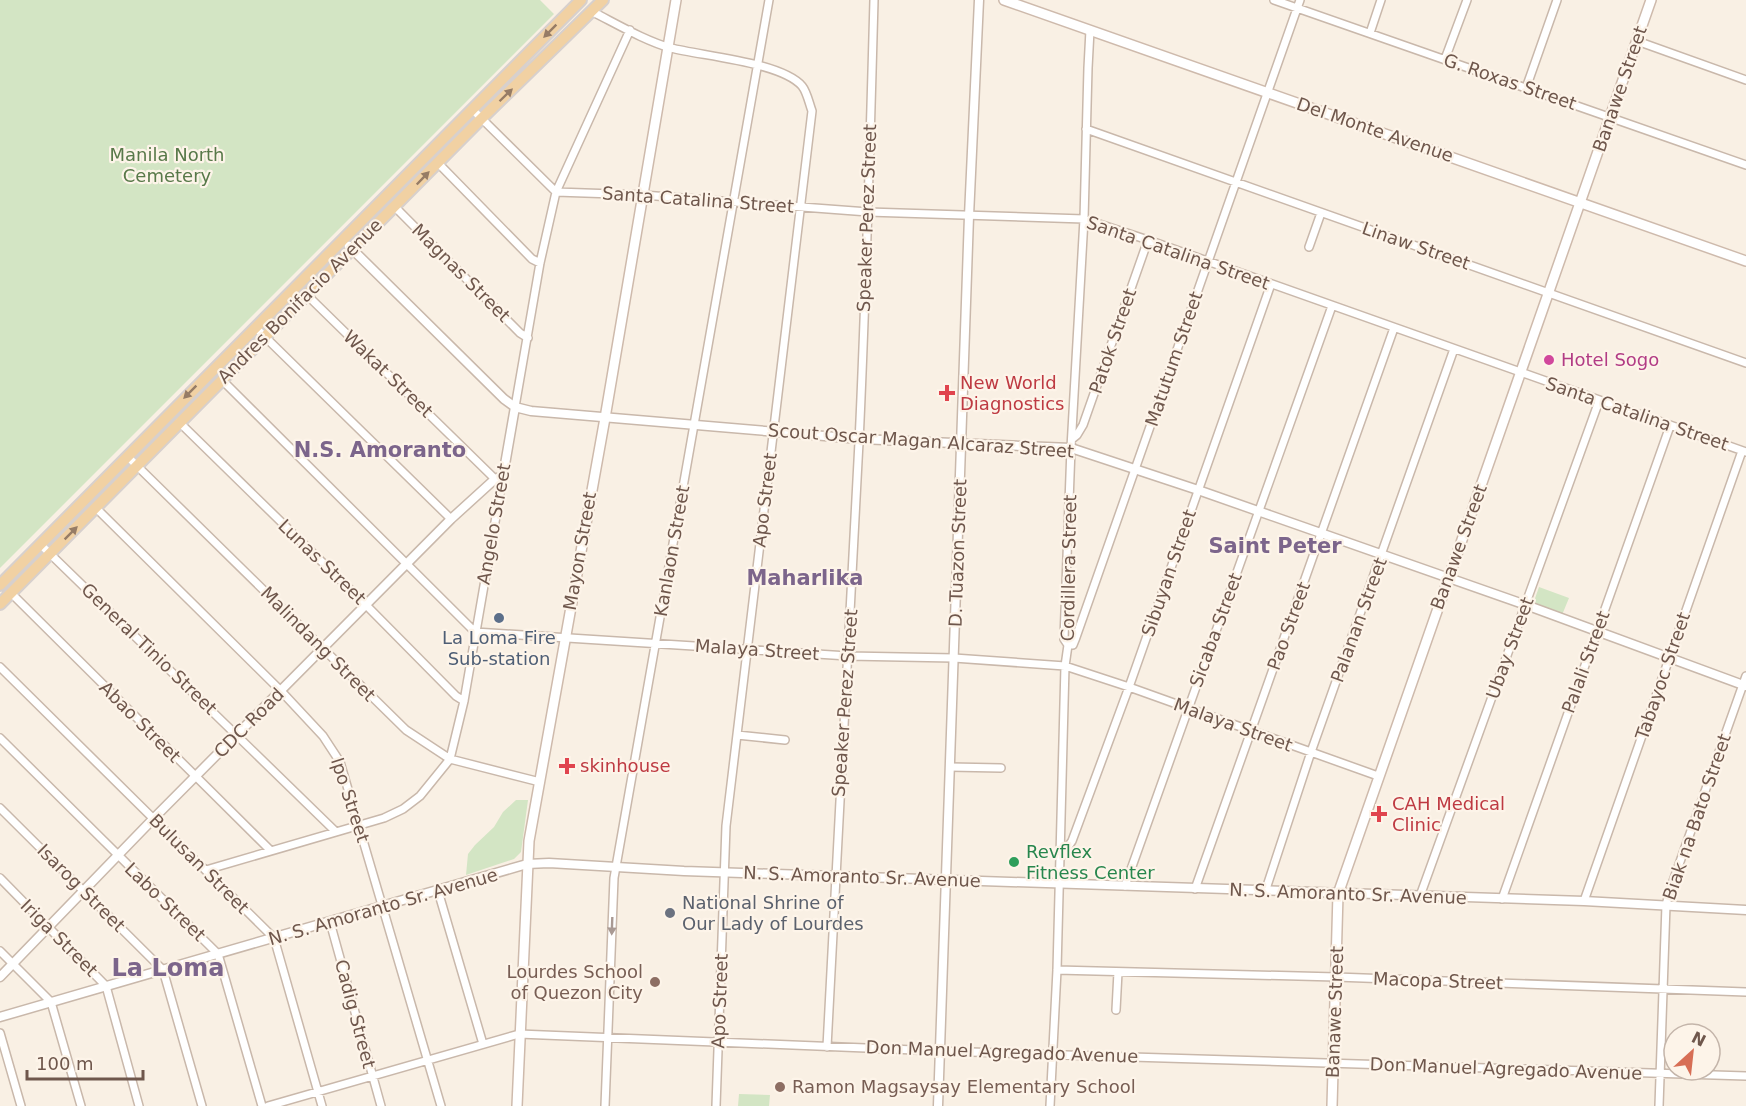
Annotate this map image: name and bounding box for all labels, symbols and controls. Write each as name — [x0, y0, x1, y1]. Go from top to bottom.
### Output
street label: Banawe Street — [1588, 23, 1651, 155]
one-way arrow — [543, 24, 558, 38]
street label: G. Roxas Street — [1441, 49, 1579, 114]
one-way arrow — [499, 88, 513, 102]
street label: Del Monte Avenue — [1294, 93, 1456, 166]
street label: Speaker Perez Street — [853, 124, 880, 312]
park label: Manila North Cemetery — [109, 144, 225, 186]
one-way arrow — [416, 171, 430, 185]
street label: Santa Catalina Street — [601, 182, 795, 217]
street label: Santa Catalina Street — [1084, 211, 1272, 294]
street label: Andres Bonifacio Avenue — [213, 214, 386, 387]
street label: Linaw Street — [1360, 217, 1473, 274]
street label: Magnas Street — [408, 219, 515, 326]
street label: Patok Street — [1085, 285, 1140, 396]
street label: Matutum Street — [1141, 289, 1206, 429]
street label: Wakat Street — [339, 326, 437, 422]
place label: Hotel Sogo — [1561, 349, 1659, 370]
marker: Hotel Sogo — [1542, 353, 1556, 367]
place label: New World Diagnostics — [960, 372, 1064, 414]
street label: Santa Catalina Street — [1543, 372, 1731, 455]
marker: New World Diagnostics — [938, 384, 956, 402]
one-way arrow — [183, 385, 197, 399]
street label: Scout Oscar Magan Alcaraz Street — [767, 419, 1075, 462]
district label: N.S. Amoranto — [294, 438, 466, 462]
street label: Apo Street — [748, 451, 781, 548]
street label: Angelo Street — [473, 462, 514, 586]
street label: D. Tuazon Street — [944, 479, 971, 627]
street label: Banawe Street — [1426, 481, 1491, 612]
street label: Kanlaon Street — [650, 484, 693, 618]
street label: Mayon Street — [559, 490, 600, 612]
street label: Cordillera Street — [1057, 494, 1080, 642]
street label: Sibuyan Street — [1137, 507, 1200, 639]
street label: Lunas Street — [274, 515, 370, 609]
one-way arrow — [63, 527, 77, 541]
district label: Saint Peter — [1208, 534, 1342, 558]
street label: Palanan Street — [1326, 555, 1391, 685]
district label: Maharlika — [746, 566, 864, 590]
street label: Sicaba Street — [1185, 570, 1246, 690]
street label: General Tinio Street — [77, 579, 221, 719]
street label: Pao Street — [1263, 579, 1314, 673]
street label: Malindang Street — [257, 582, 380, 705]
street label: Ubay Street — [1481, 594, 1538, 702]
street label: Speaker Perez Street — [827, 608, 862, 798]
street label: Palali Street — [1557, 608, 1614, 716]
street label: Tabayoc Street — [1631, 609, 1694, 743]
marker: La Loma Fire Sub-station — [492, 611, 506, 625]
place label: La Loma Fire Sub-station — [442, 627, 556, 669]
street label: Malaya Street — [694, 635, 820, 664]
street label: Abao Street — [95, 677, 185, 767]
street label: CDC Road — [209, 683, 288, 762]
street label: Malaya Street — [1171, 693, 1295, 756]
street label: Biak na Bato Street — [1658, 731, 1735, 903]
street label: Ipo Street — [327, 755, 374, 845]
place label: skinhouse — [580, 755, 671, 776]
marker: skinhouse — [558, 757, 576, 775]
place label: CAH Medical Clinic — [1392, 793, 1505, 835]
marker: CAH Medical Clinic — [1370, 805, 1388, 823]
street label: Bulusan Street — [145, 809, 254, 918]
street label: Isarog Street — [33, 839, 130, 936]
place label: Revflex Fitness Center — [1026, 841, 1155, 883]
marker: Revflex Fitness Center — [1007, 855, 1021, 869]
street label: Labo Street — [121, 858, 210, 945]
street label: N. S. Amoranto Sr. Avenue — [743, 862, 981, 891]
street label: N. S. Amoranto Sr. Avenue — [266, 864, 500, 949]
street label: N. S. Amoranto Sr. Avenue — [1229, 879, 1467, 908]
place label: National Shrine of Our Lady of Lourdes — [682, 892, 864, 934]
street label: Iriga Street — [16, 895, 102, 981]
marker: National Shrine of Our Lady of Lourdes — [663, 906, 677, 920]
one-way arrow — [608, 916, 617, 935]
street label: Banawe Street — [1322, 946, 1347, 1078]
street label: Apo Street — [707, 953, 732, 1049]
district label: La Loma — [112, 954, 224, 982]
street label: Cadig Street — [331, 957, 380, 1071]
place label: Lourdes School of Quezon City — [506, 961, 643, 1003]
street label: Macopa Street — [1373, 968, 1504, 993]
marker: Lourdes School of Quezon City — [648, 975, 662, 989]
north arrow — [1662, 1022, 1722, 1082]
text: N — [1688, 1028, 1709, 1051]
street label: Don Manuel Agregado Avenue — [865, 1036, 1139, 1067]
scale bar — [27, 1043, 142, 1081]
text: 100 m — [36, 1053, 94, 1074]
street label: Don Manuel Agregado Avenue — [1369, 1053, 1643, 1084]
place label: Ramon Magsaysay Elementary School — [792, 1076, 1136, 1097]
marker: Ramon Magsaysay Elementary School — [773, 1080, 787, 1094]

